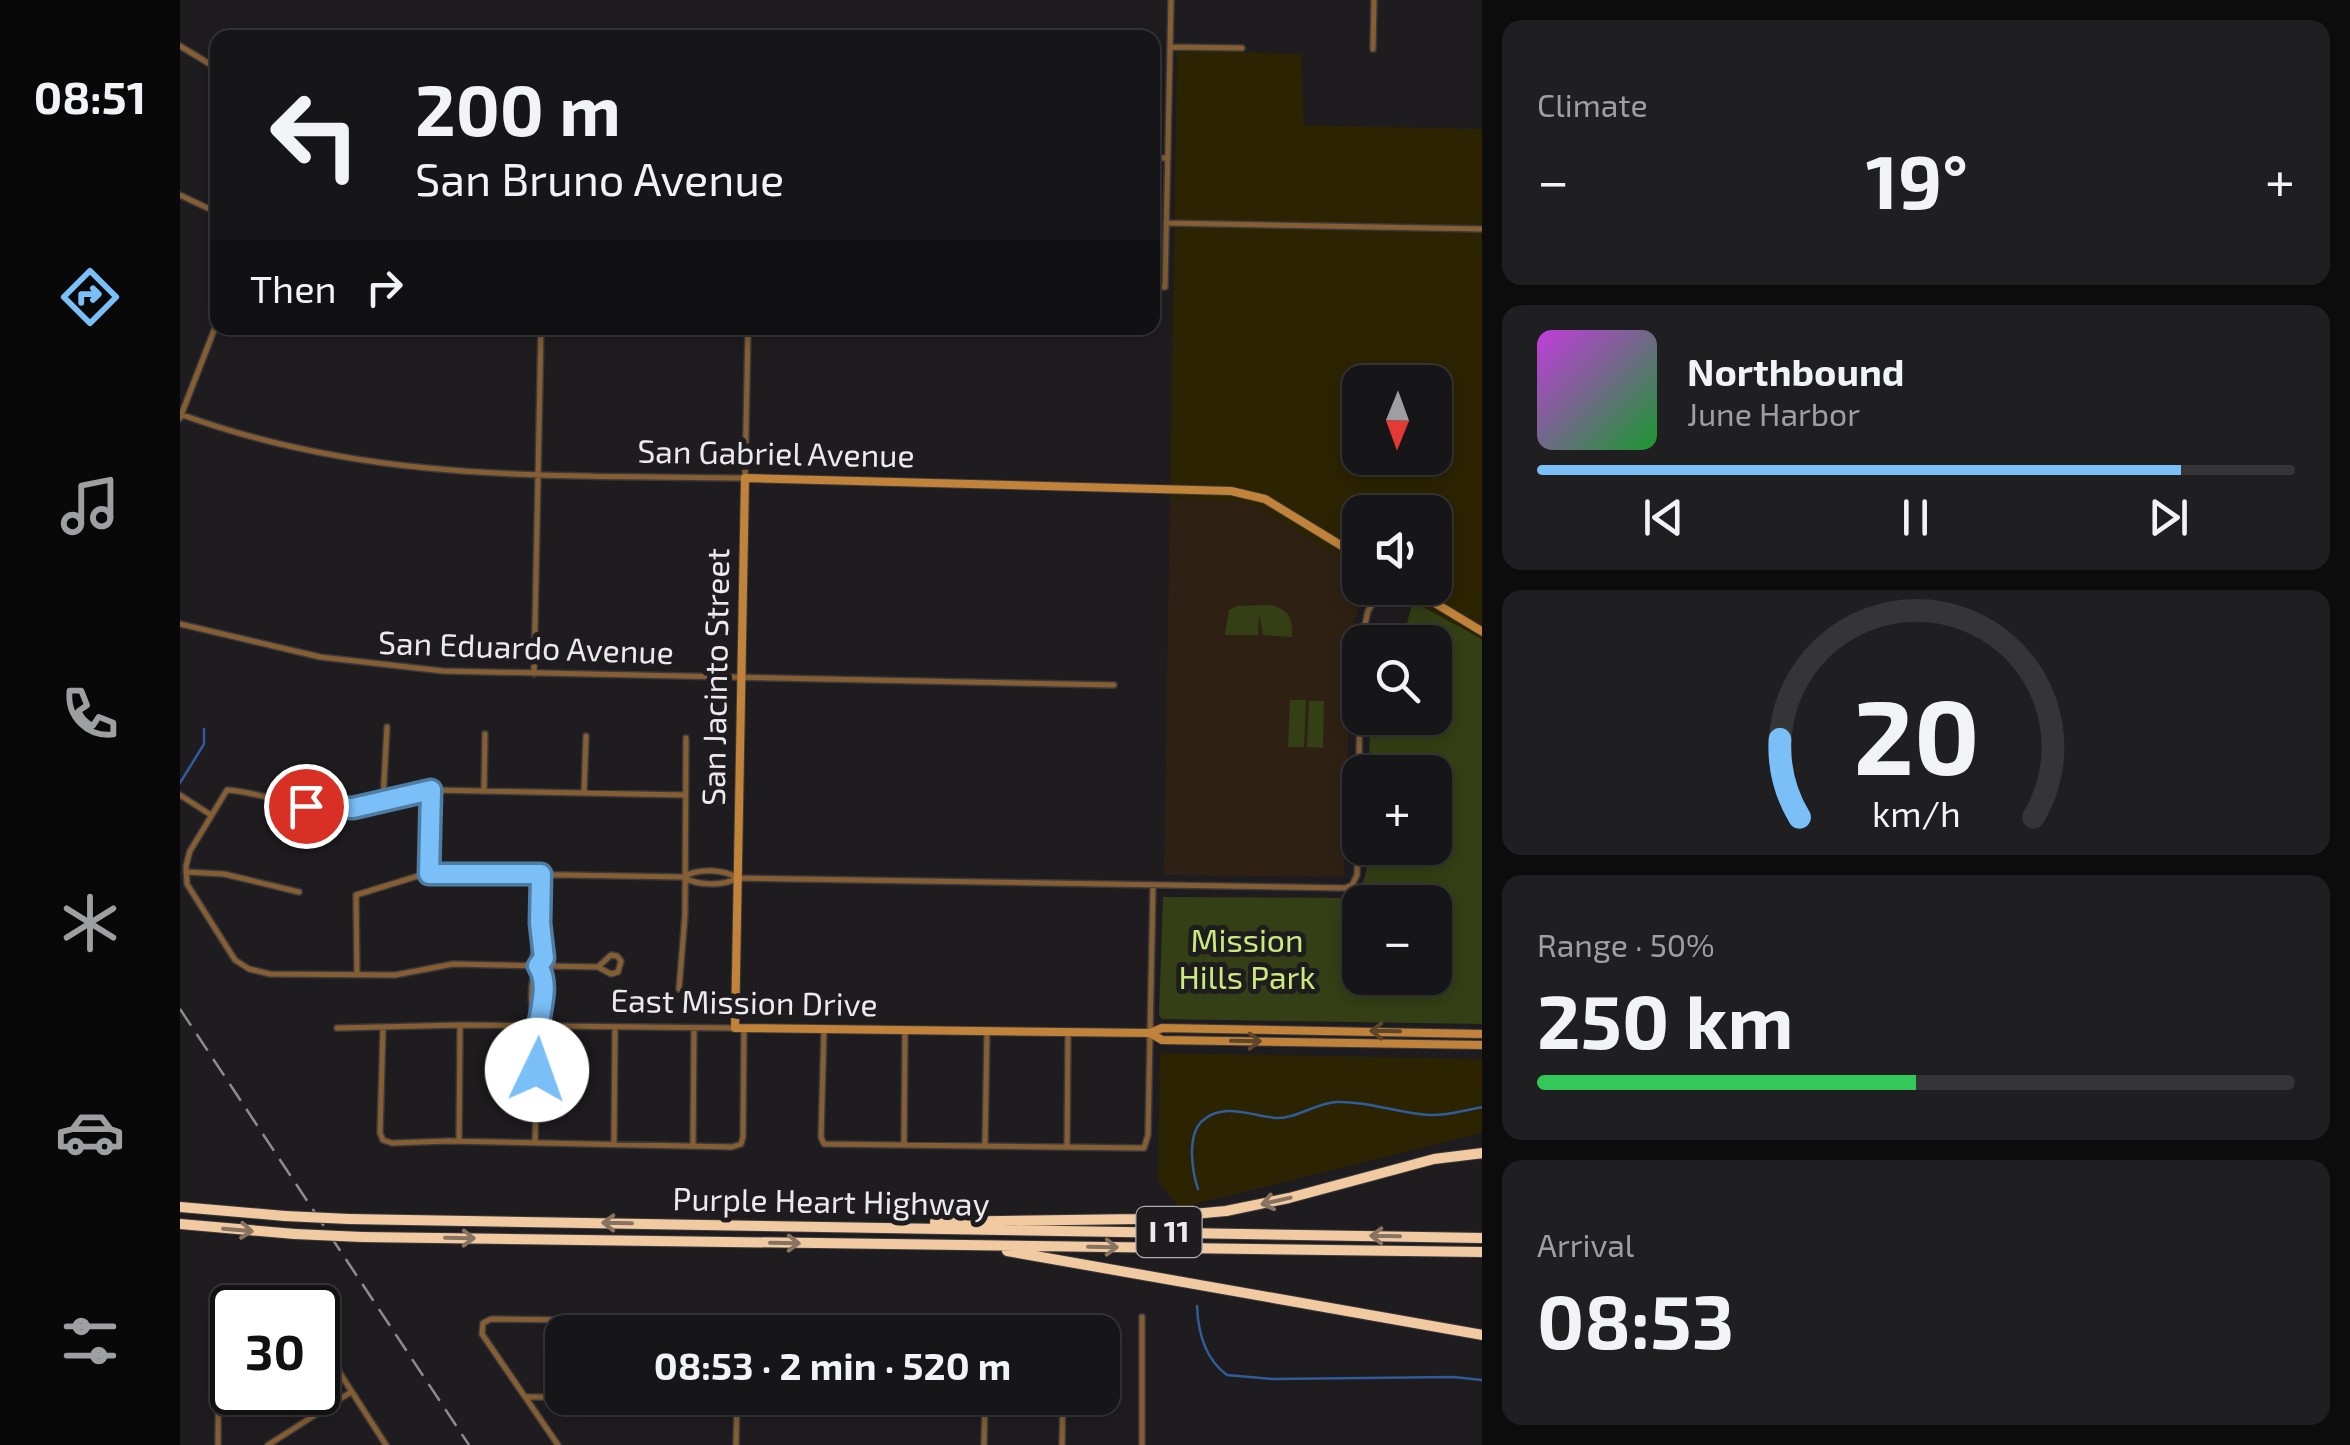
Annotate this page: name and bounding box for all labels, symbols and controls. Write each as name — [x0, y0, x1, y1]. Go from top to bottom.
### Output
text: 200 m — [415, 66, 621, 150]
text: 08:51 — [34, 69, 146, 123]
icon: left — [250, 70, 380, 200]
text: Climate — [1537, 85, 1648, 123]
text: 19° — [1866, 134, 1968, 224]
text: − — [1537, 146, 1569, 212]
text: + — [2265, 146, 2295, 212]
text: San Bruno Avenue — [415, 151, 784, 205]
icon: right — [357, 260, 412, 315]
icon: directions — [55, 262, 125, 332]
text: Then — [250, 265, 337, 311]
text: Northbound — [1687, 348, 1905, 394]
north arrow — [1342, 365, 1452, 475]
map controls — [1342, 365, 1452, 995]
text: June Harbor — [1687, 394, 1860, 432]
street label: San Gabriel Avenue — [637, 431, 915, 473]
icon: music — [55, 471, 125, 541]
icon: previous — [1636, 490, 1691, 545]
icon: pause — [1888, 490, 1943, 545]
icon: next — [2141, 490, 2196, 545]
button: sound — [1342, 495, 1452, 605]
street label: San Jacinto Street — [693, 548, 735, 806]
street label: San Eduardo Avenue — [378, 622, 675, 670]
button: search — [1342, 625, 1452, 735]
text: 20 — [1853, 671, 1979, 796]
icon: phone — [55, 679, 125, 749]
button: + — [1342, 755, 1452, 865]
pin — [264, 764, 349, 849]
icon: arrive — [279, 779, 334, 834]
text: km/h — [1872, 791, 1960, 834]
button: − — [1342, 885, 1452, 995]
icon: climate — [55, 888, 125, 958]
park label: Mission Hills Park — [1178, 920, 1316, 995]
text: Range · 50% — [1537, 925, 1715, 963]
text: 250 km — [1537, 974, 1794, 1064]
street label: East Mission Drive — [610, 980, 878, 1022]
position arrow — [485, 1018, 589, 1122]
one-way arrow — [1370, 1022, 1402, 1041]
one-way arrow — [1229, 1032, 1261, 1051]
icon: car — [55, 1097, 125, 1167]
street label: Purple Heart Highway — [672, 1178, 990, 1222]
one-way arrow — [1261, 1193, 1293, 1211]
road number: I 11 — [1136, 1207, 1202, 1257]
one-way arrow — [602, 1214, 634, 1232]
one-way arrow — [221, 1221, 253, 1240]
text: Arrival — [1537, 1225, 1634, 1263]
one-way arrow — [1370, 1227, 1402, 1246]
one-way arrow — [442, 1228, 475, 1248]
one-way arrow — [768, 1233, 800, 1252]
one-way arrow — [1086, 1238, 1119, 1256]
text: 08:53 — [1537, 1274, 1734, 1364]
speed limit sign: 30 — [210, 1285, 340, 1415]
icon: filters — [55, 1306, 125, 1376]
text: 08:53 · 2 min · 520 m — [654, 1342, 1011, 1388]

